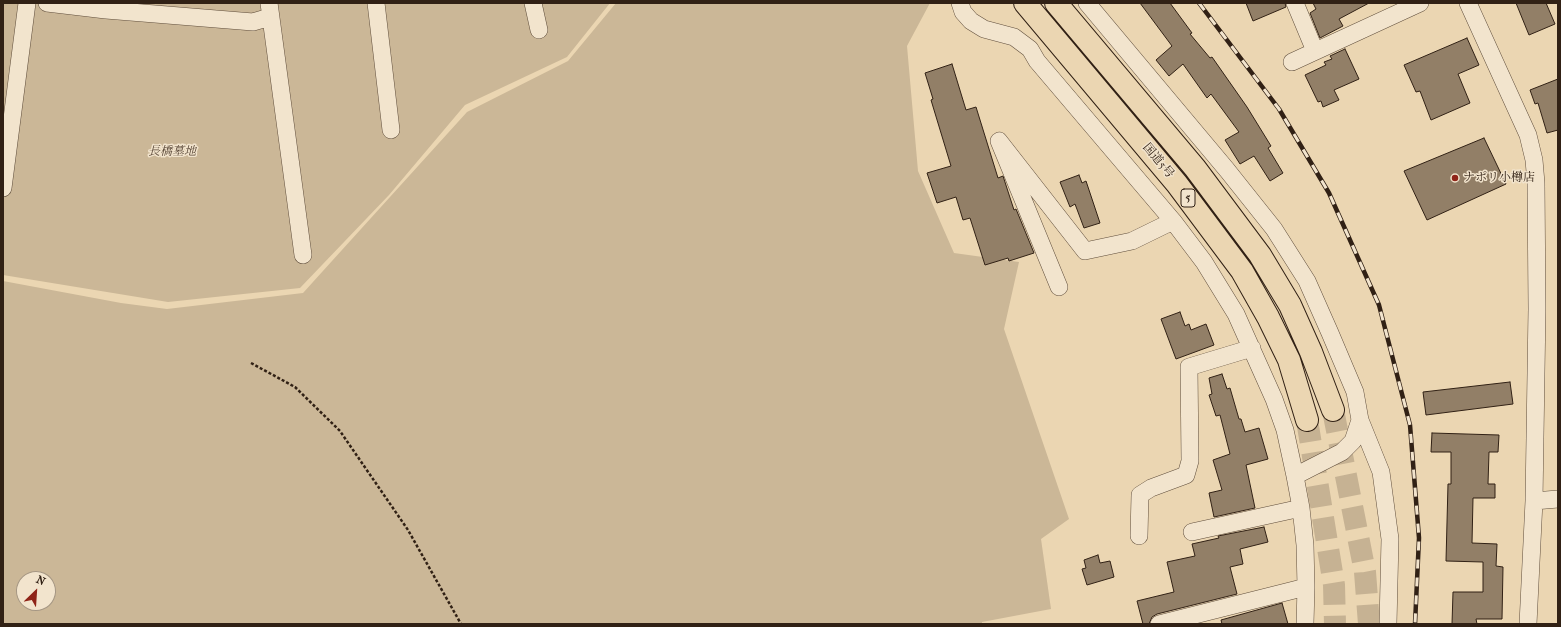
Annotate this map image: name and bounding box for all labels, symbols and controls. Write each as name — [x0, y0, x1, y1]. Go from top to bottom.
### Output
street label: 国道5号 — [1139, 141, 1177, 181]
park label: 長橋墓地 — [148, 145, 196, 159]
place label: ナポリ小樽店 — [1463, 171, 1535, 185]
marker: ナポリ小樽店 — [1450, 173, 1460, 183]
road number: 5 — [1181, 189, 1195, 207]
north arrow — [16, 571, 56, 611]
text: N — [34, 573, 47, 588]

